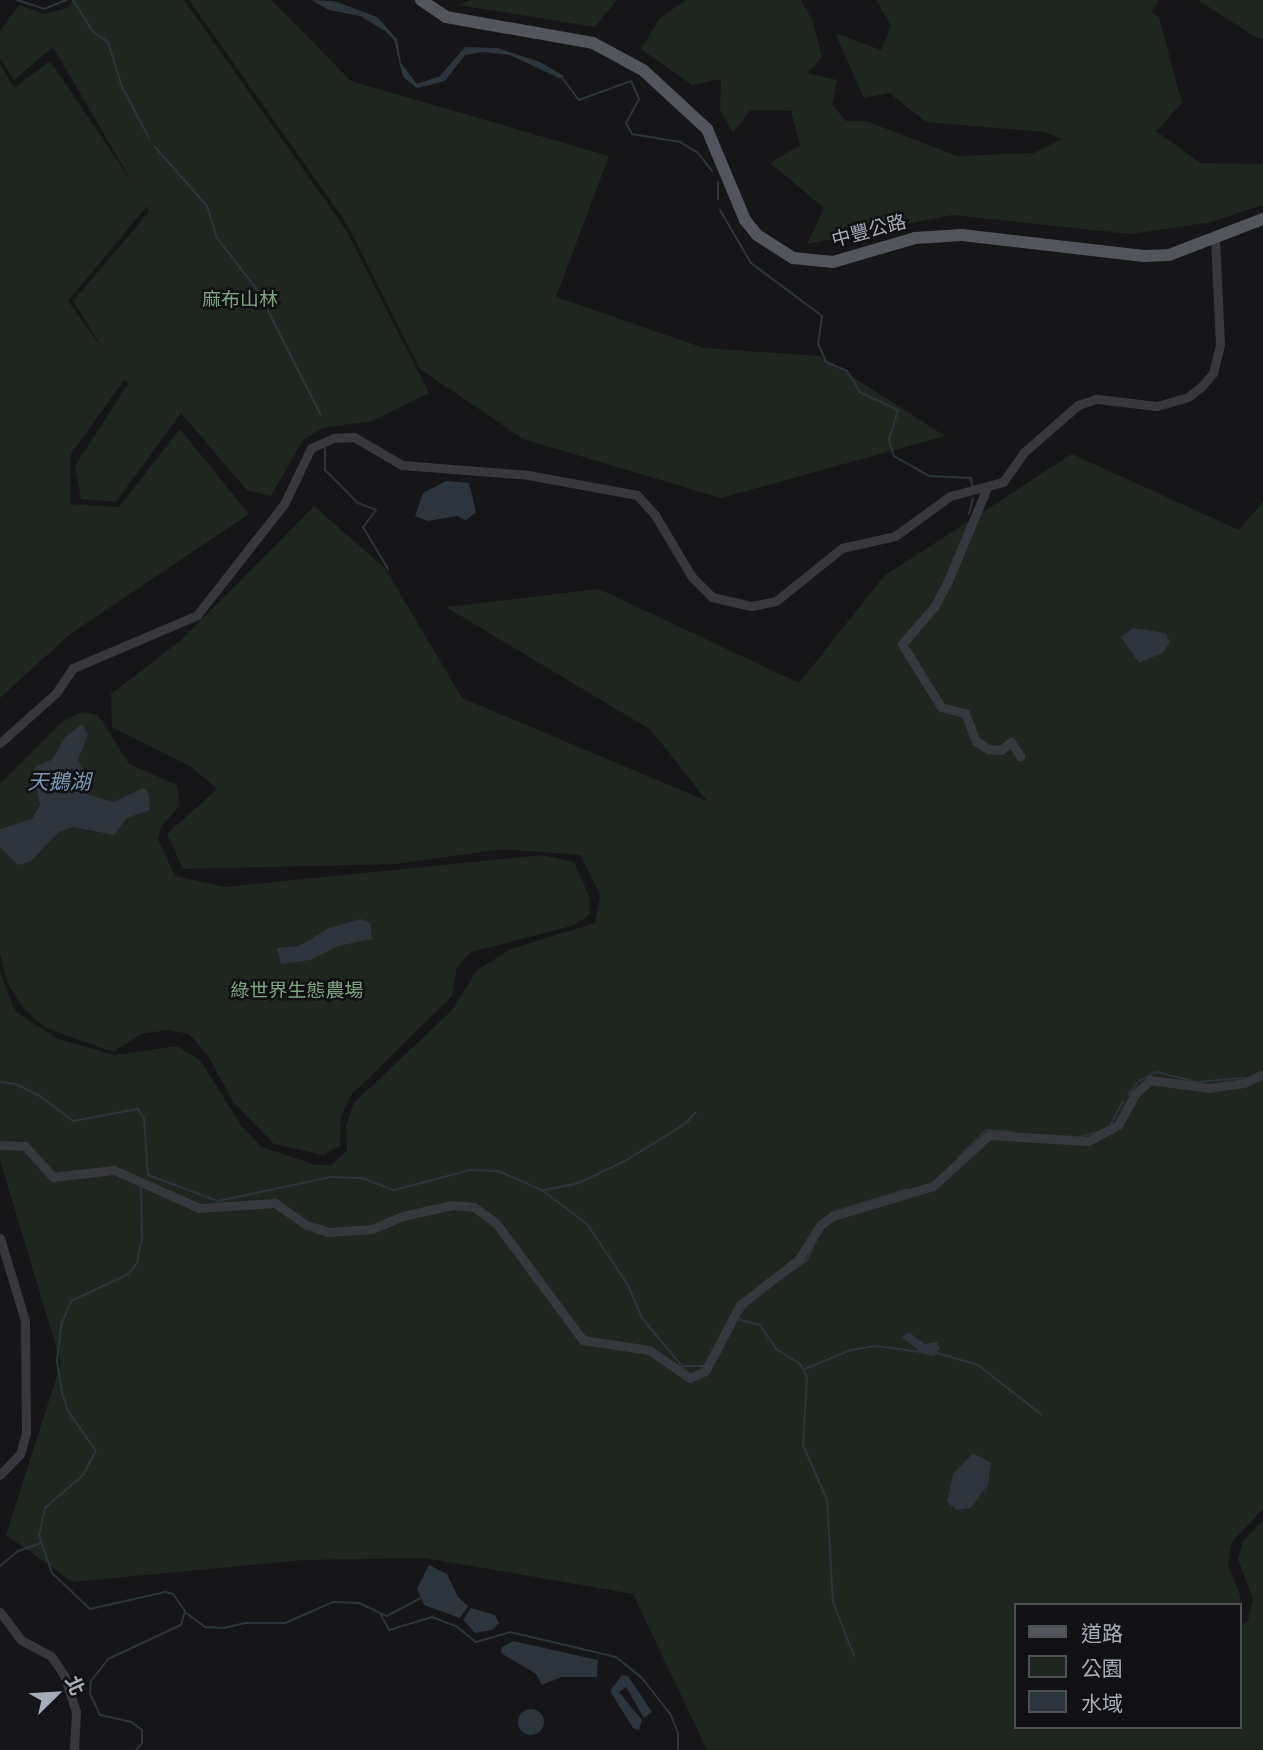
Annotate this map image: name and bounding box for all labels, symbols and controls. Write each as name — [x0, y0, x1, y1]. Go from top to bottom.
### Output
street label: 中豐公路 — [829, 210, 909, 252]
park label: 麻布山林 — [202, 289, 278, 311]
water label: 天鵝湖 — [28, 769, 90, 795]
park label: 綠世界生態農場 — [231, 980, 363, 1002]
legend — [1014, 1603, 1242, 1729]
text: 道路 — [1081, 1620, 1123, 1647]
text: 公園 — [1081, 1655, 1123, 1682]
north arrow — [21, 1659, 91, 1729]
text: 北 — [60, 1672, 90, 1699]
text: 水域 — [1081, 1690, 1123, 1717]

